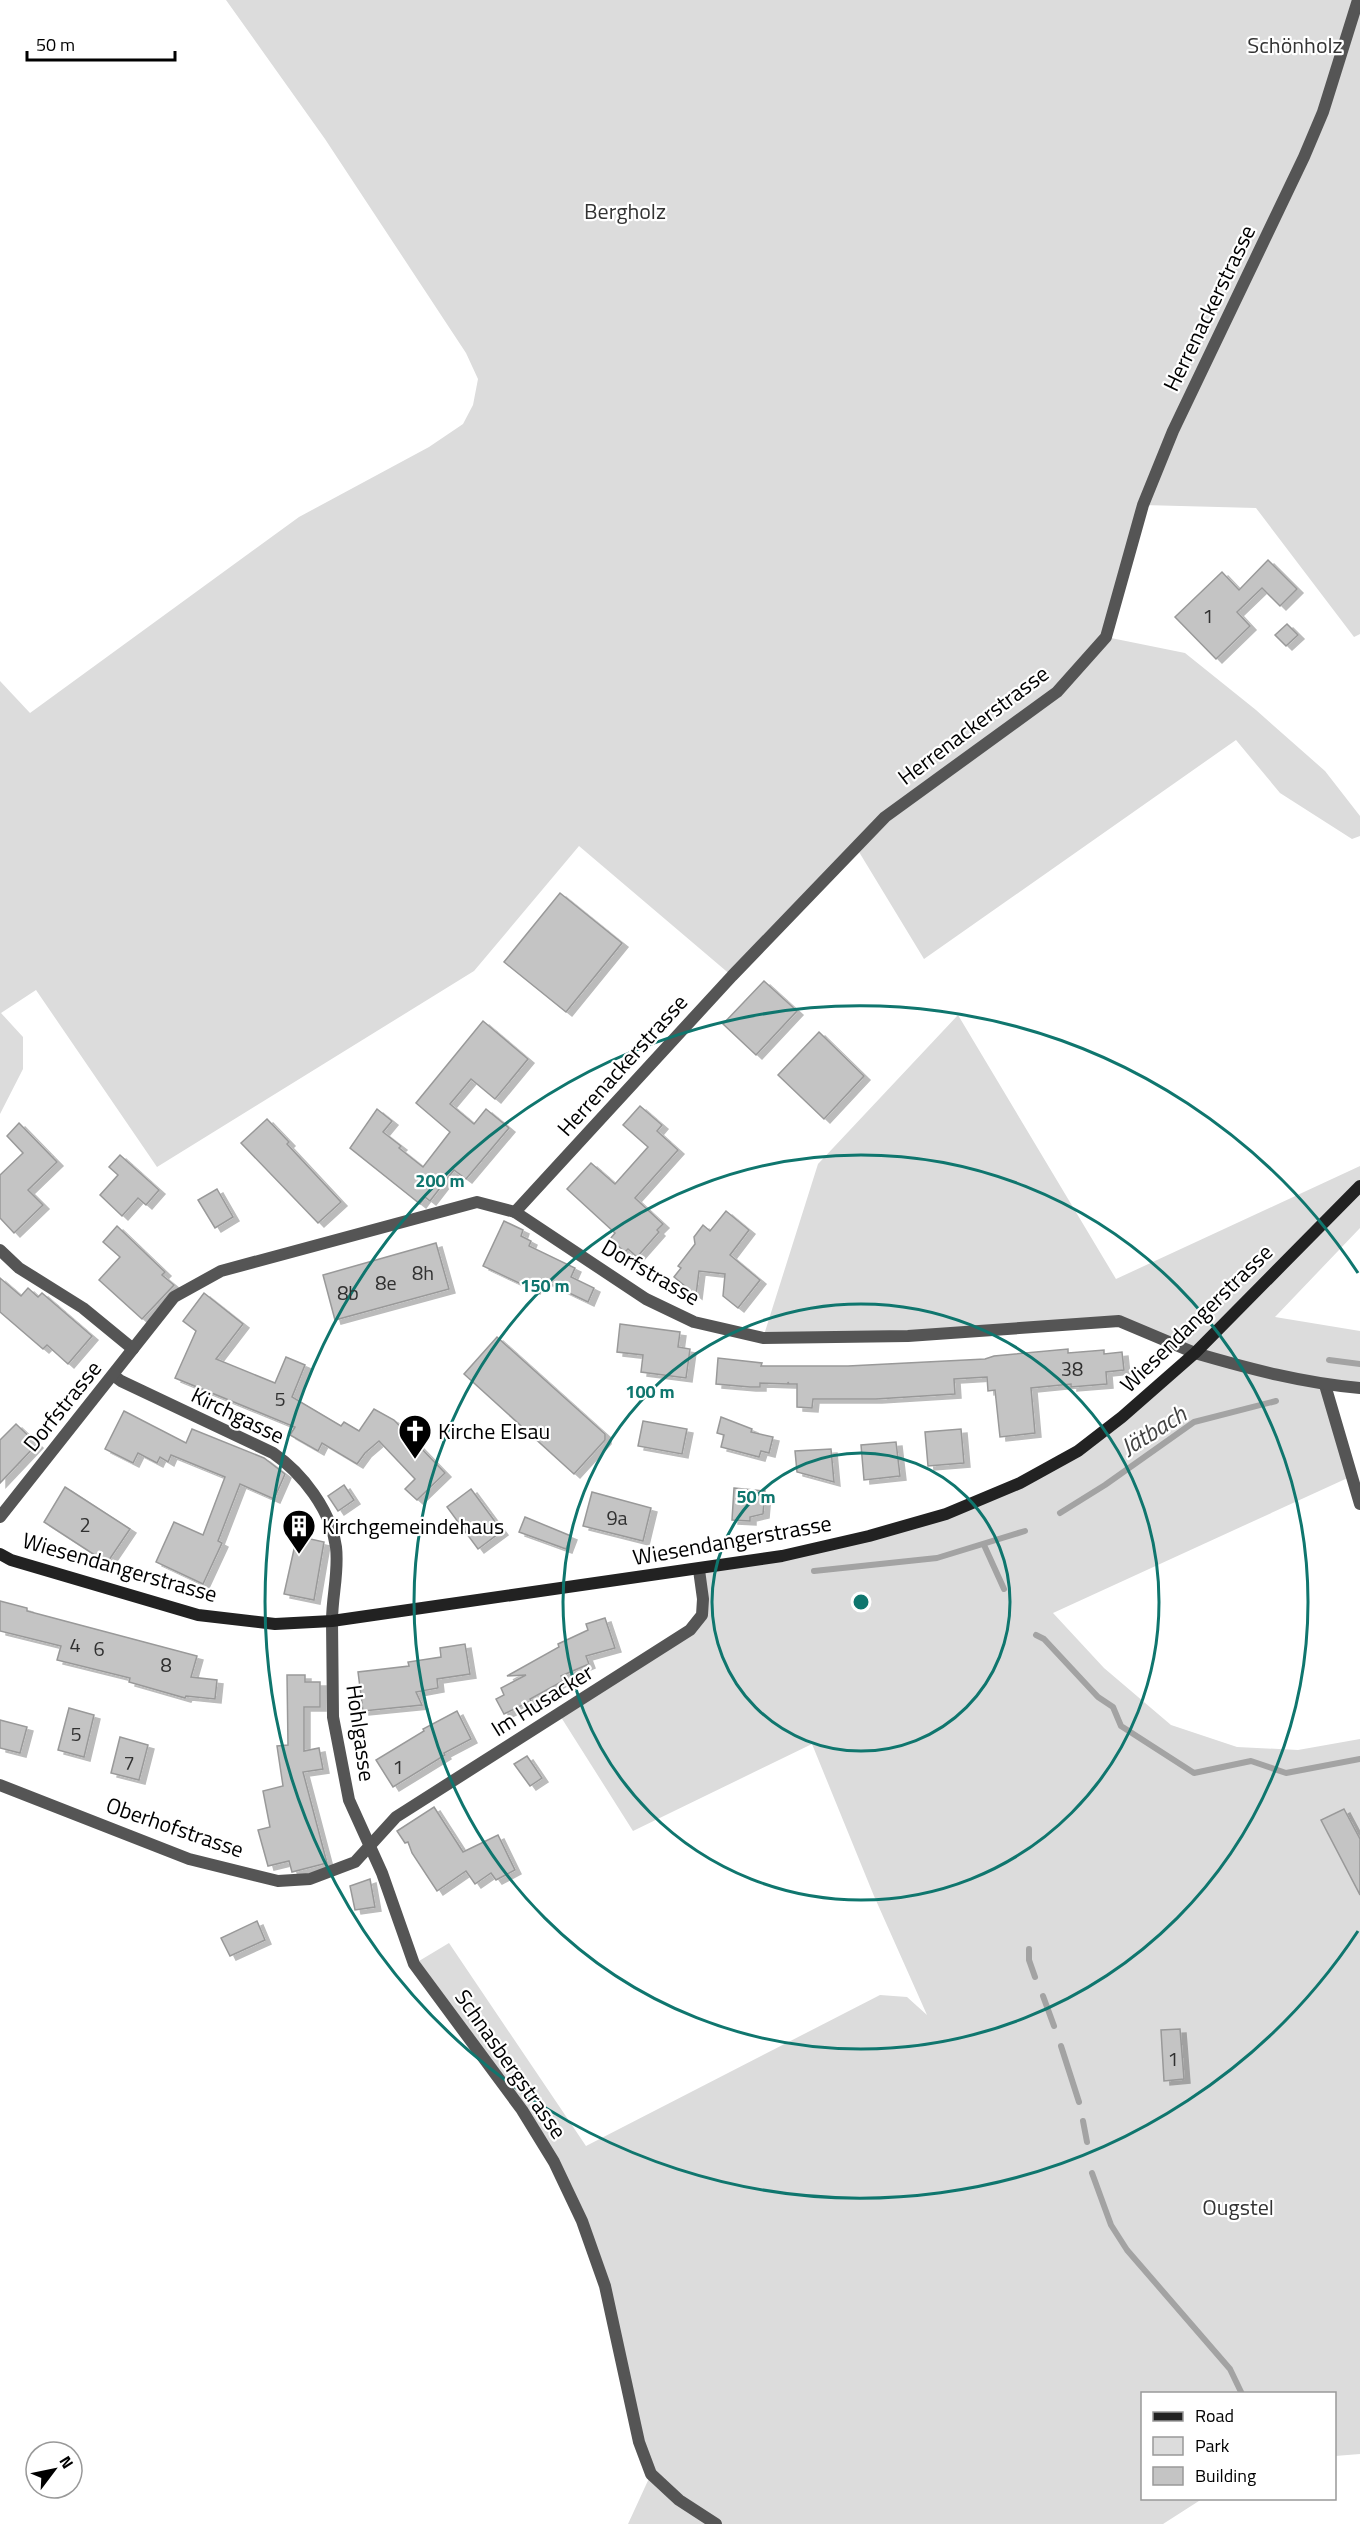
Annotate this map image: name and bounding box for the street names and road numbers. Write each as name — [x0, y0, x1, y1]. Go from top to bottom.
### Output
street label: Herrenackerstrasse — [1154, 219, 1264, 397]
street label: Herrenackerstrasse — [890, 657, 1056, 793]
street label: Herrenackerstrasse — [549, 986, 695, 1144]
street label: Dorfstrasse — [595, 1230, 707, 1314]
street label: Wiesendangerstrasse — [1112, 1236, 1280, 1400]
street label: Dorfstrasse — [15, 1353, 109, 1459]
street label: Kirchgasse — [186, 1378, 290, 1452]
street label: Wiesendangerstrasse — [630, 1506, 834, 1574]
street label: Wiesendangerstrasse — [19, 1523, 221, 1611]
street label: Im Husacker — [484, 1655, 600, 1745]
street label: Hohlgasse — [337, 1683, 385, 1783]
street label: Oberhofstrasse — [102, 1788, 248, 1866]
street label: Schnasbergstrasse — [447, 1982, 575, 2146]

